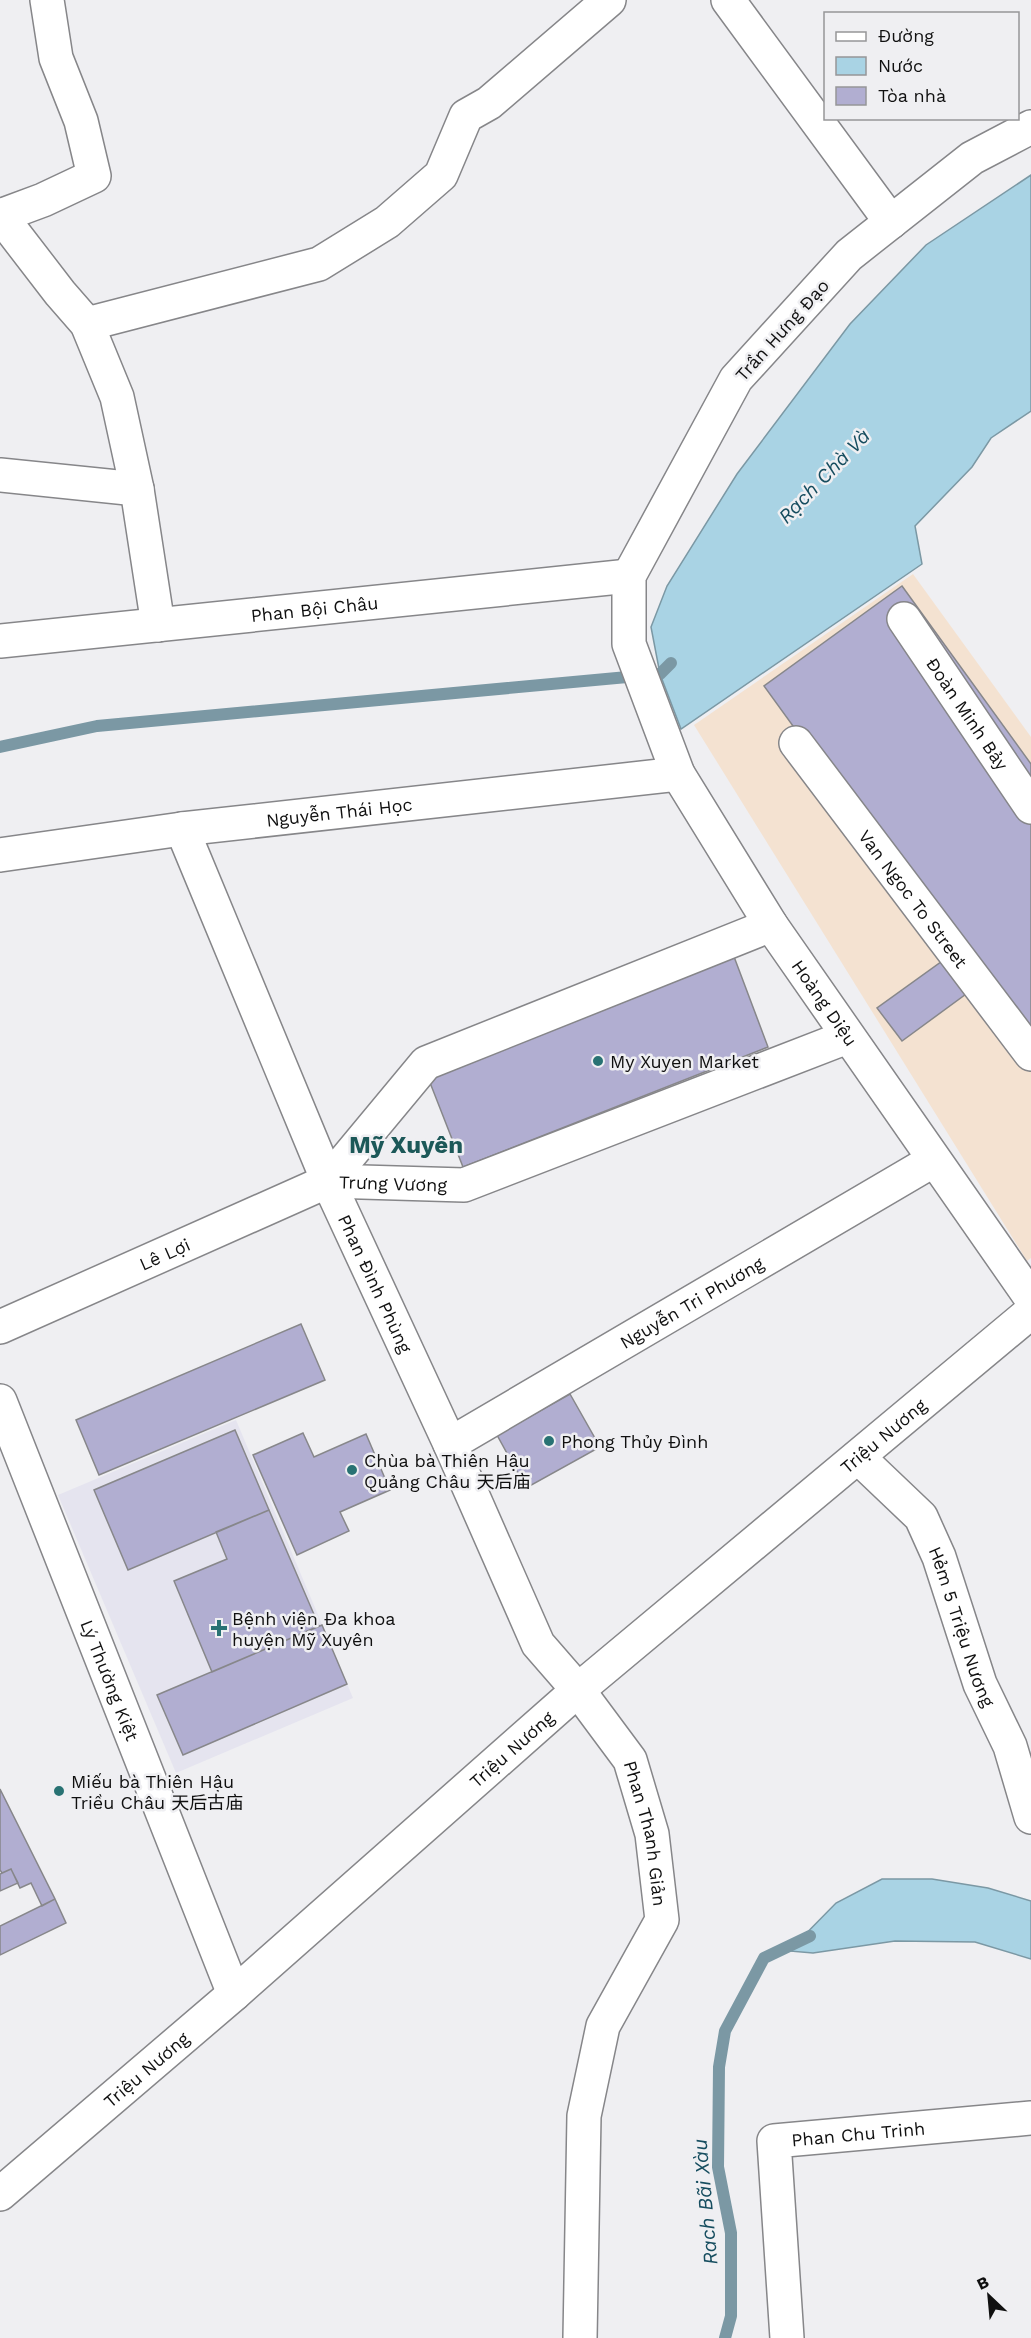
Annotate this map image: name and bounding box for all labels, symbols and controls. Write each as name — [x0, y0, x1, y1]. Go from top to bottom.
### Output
legend — [824, 12, 1019, 120]
text: Đường — [878, 25, 934, 46]
text: Nước — [878, 55, 923, 76]
text: Tòa nhà — [878, 85, 946, 106]
street label: Trần Hưng Đạo — [731, 275, 833, 385]
water label: Rạch Chà Và — [773, 424, 875, 528]
street label: Phan Bội Châu — [250, 591, 379, 626]
street label: Đoàn Minh Bảy — [922, 653, 1014, 774]
street label: Nguyễn Thái Học — [265, 793, 413, 830]
street label: Van Ngoc To Street — [855, 825, 973, 972]
street label: Hoàng Diệu — [788, 955, 862, 1050]
place label: My Xuyen Market — [610, 1051, 759, 1072]
marker: My Xuyen Market — [591, 1054, 605, 1068]
district label: Mỹ Xuyên — [349, 1131, 463, 1159]
street label: Trưng Vương — [339, 1171, 448, 1195]
street label: Phan Đình Phùng — [334, 1211, 417, 1356]
street label: Lê Lợi — [136, 1233, 193, 1274]
street label: Nguyễn Tri Phương — [616, 1252, 767, 1353]
street label: Triệu Nương — [836, 1394, 930, 1477]
place label: Phong Thủy Đình — [561, 1431, 708, 1452]
marker: Phong Thủy Đình — [542, 1434, 556, 1448]
place label: Chùa bà Thiên Hậu Quảng Châu 天后庙 — [364, 1450, 531, 1492]
marker: Chùa bà Thiên Hậu Quảng Châu 天后庙 — [345, 1463, 359, 1477]
street label: Hẻm 5 Triệu Nương — [925, 1543, 1000, 1710]
place label: Bệnh viện Đa khoa huyện Mỹ Xuyên — [232, 1608, 395, 1650]
street label: Lý Thường Kiệt — [77, 1616, 144, 1744]
marker: Bệnh viện Đa khoa huyện Mỹ Xuyên — [210, 1619, 228, 1637]
street label: Triệu Nương — [465, 1706, 558, 1792]
street label: Phan Thanh Giản — [620, 1758, 671, 1907]
place label: Miếu bà Thiên Hậu Triều Châu 天后古庙 — [71, 1771, 243, 1813]
marker: Miếu bà Thiên Hậu Triều Châu 天后古庙 — [52, 1784, 66, 1798]
street label: Triệu Nương — [99, 2027, 193, 2111]
street label: Phan Chu Trinh — [791, 2117, 926, 2150]
water label: Rach Bãi Xàu — [688, 2138, 722, 2266]
north arrow — [959, 2266, 1019, 2326]
text: B — [974, 2272, 992, 2294]

